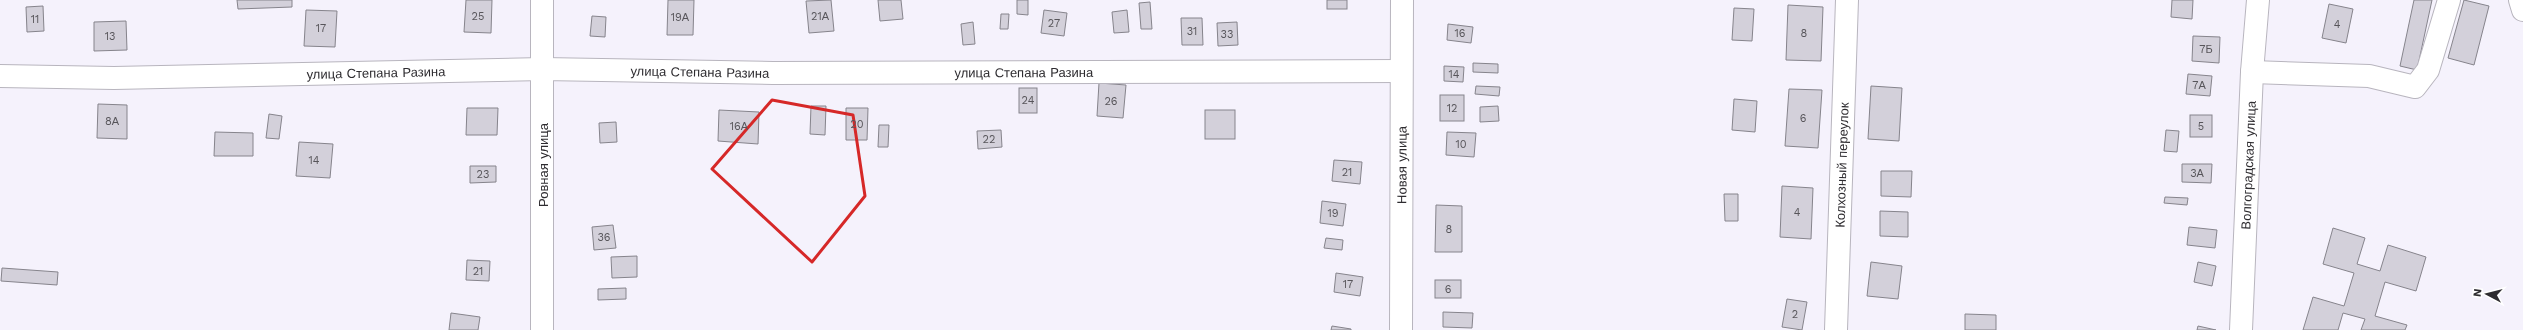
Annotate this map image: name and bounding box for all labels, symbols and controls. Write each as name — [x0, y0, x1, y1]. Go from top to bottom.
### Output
house number: 25 — [472, 10, 484, 23]
house number: 21А — [811, 10, 830, 23]
house number: 19А — [671, 11, 690, 24]
house number: 11 — [31, 13, 39, 26]
house number: 27 — [1048, 17, 1060, 30]
house number: 4 — [2334, 18, 2341, 31]
house number: 17 — [316, 22, 326, 35]
house number: 31 — [1187, 25, 1197, 38]
house number: 16 — [1455, 27, 1466, 40]
house number: 8 — [1801, 27, 1808, 40]
house number: 33 — [1221, 28, 1233, 41]
house number: 13 — [105, 30, 115, 43]
house number: 7Б — [2199, 43, 2213, 56]
street label: улица Степана Разина — [630, 63, 770, 80]
street label: улица Степана Разина — [306, 64, 446, 81]
street label: улица Степана Разина — [954, 64, 1094, 80]
house number: 14 — [1448, 68, 1460, 81]
house number: 7А — [2192, 79, 2206, 92]
house number: 24 — [1022, 94, 1035, 107]
house number: 26 — [1104, 95, 1118, 108]
street label: Волгоградская улица — [2238, 100, 2258, 230]
house number: 12 — [1447, 102, 1457, 115]
street label: Колхозный переулок — [1832, 102, 1851, 228]
house number: 6 — [1800, 112, 1807, 125]
house number: 8А — [105, 115, 120, 128]
house number: 20 — [850, 118, 864, 131]
house number: 16А — [730, 120, 749, 133]
house number: 5 — [2198, 120, 2204, 133]
street label: Ровная улица — [536, 122, 551, 207]
street label: Новая улица — [1394, 125, 1409, 204]
house number: 22 — [983, 133, 995, 146]
house number: 10 — [1455, 138, 1467, 151]
house number: 14 — [308, 154, 320, 167]
house number: 21 — [1342, 166, 1352, 179]
house number: 3А — [2190, 167, 2205, 180]
house number: 23 — [477, 168, 489, 181]
house number: 4 — [1794, 206, 1801, 219]
house number: 19 — [1327, 207, 1339, 220]
house number: 8 — [1446, 223, 1453, 236]
house number: 36 — [597, 231, 611, 244]
house number: 21 — [473, 265, 483, 278]
north arrow — [2467, 274, 2507, 314]
house number: 17 — [1343, 278, 1353, 291]
house number: 6 — [1445, 283, 1452, 296]
text: N — [2471, 288, 2485, 298]
house number: 2 — [1792, 308, 1798, 321]

